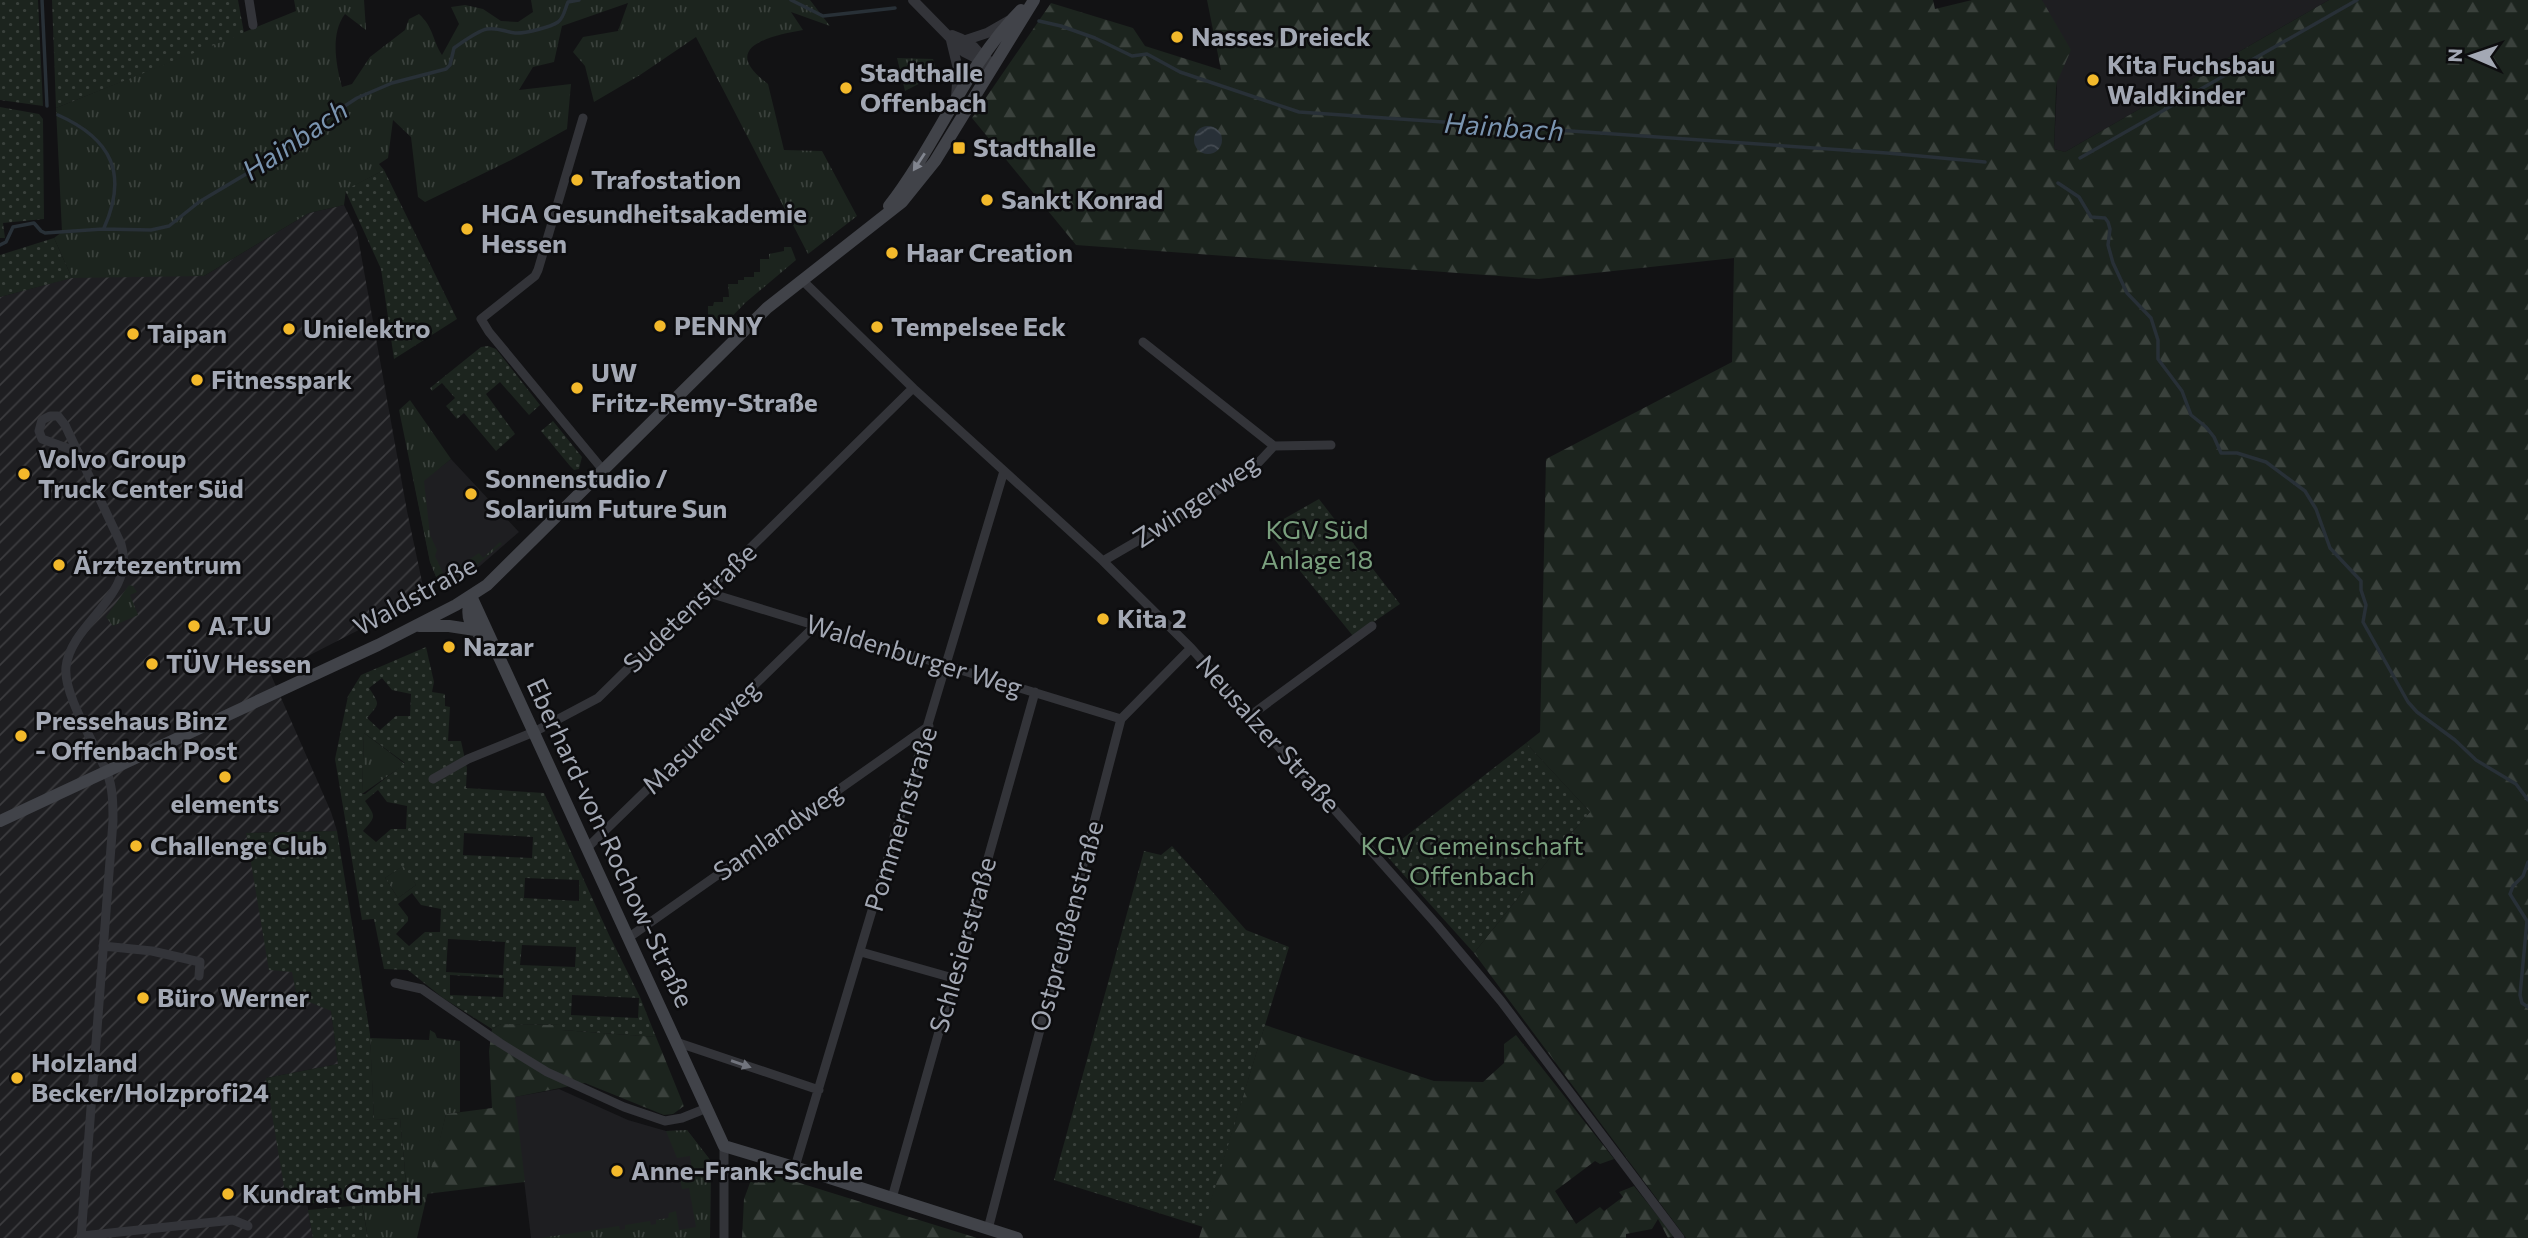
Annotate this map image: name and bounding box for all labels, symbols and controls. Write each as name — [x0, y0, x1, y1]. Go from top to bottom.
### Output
place label: Nasses Dreieck — [1191, 20, 1371, 51]
north arrow — [2437, 21, 2507, 91]
marker: Nasses Dreieck — [1169, 29, 1185, 45]
place label: Kita Fuchsbau Waldkinder — [2107, 48, 2275, 109]
text: N — [2443, 48, 2466, 63]
place label: Stadthalle Offenbach — [860, 56, 987, 117]
marker: Kita Fuchsbau Waldkinder — [2085, 72, 2101, 88]
marker: Stadthalle Offenbach — [838, 80, 854, 96]
water label: Hainbach — [235, 92, 354, 187]
water label: Hainbach — [1443, 105, 1565, 147]
place label: Stadthalle — [973, 131, 1096, 162]
marker: Stadthalle — [951, 140, 967, 156]
one-way arrow — [912, 153, 925, 172]
place label: Trafostation — [591, 163, 741, 194]
marker: Trafostation — [569, 172, 585, 188]
place label: Sankt Konrad — [1001, 183, 1163, 214]
marker: Sankt Konrad — [979, 192, 995, 208]
place label: HGA Gesundheitsakademie Hessen — [481, 197, 807, 258]
marker: HGA Gesundheitsakademie Hessen — [459, 221, 475, 237]
place label: Haar Creation — [906, 236, 1073, 267]
marker: Haar Creation — [884, 245, 900, 261]
place label: PENNY — [674, 309, 763, 340]
place label: Tempelsee Eck — [891, 310, 1066, 341]
place label: Unielektro — [303, 312, 431, 343]
place label: Taipan — [147, 317, 227, 348]
marker: PENNY — [652, 318, 668, 334]
marker: Tempelsee Eck — [869, 319, 885, 335]
marker: Unielektro — [281, 321, 297, 337]
marker: Taipan — [125, 326, 141, 342]
place label: UW Fritz-Remy-Straße — [591, 356, 818, 417]
place label: Fitnesspark — [211, 363, 352, 394]
marker: Fitnesspark — [189, 372, 205, 388]
marker: UW Fritz-Remy-Straße — [569, 380, 585, 396]
place label: Volvo Group Truck Center Süd — [38, 442, 244, 503]
street label: Zwingerweg — [1126, 446, 1264, 553]
place label: Sonnenstudio / Solarium Future Sun — [485, 462, 727, 523]
marker: Volvo Group Truck Center Süd — [16, 466, 32, 482]
marker: Sonnenstudio / Solarium Future Sun — [463, 486, 479, 502]
park label: KGV Süd Anlage 18 — [1261, 513, 1373, 574]
street label: Sudetenstraße — [616, 536, 762, 678]
place label: Ärztezentrum — [73, 548, 242, 579]
street label: Waldstraße — [347, 548, 481, 641]
marker: Ärztezentrum — [51, 557, 67, 573]
place label: Kita 2 — [1117, 602, 1187, 633]
street label: Waldenburger Weg — [802, 607, 1026, 702]
place label: A.T.U — [208, 609, 272, 640]
marker: Kita 2 — [1095, 611, 1111, 627]
marker: A.T.U — [186, 618, 202, 634]
place label: Nazar — [463, 630, 534, 661]
marker: Nazar — [441, 639, 457, 655]
place label: TÜV Hessen — [166, 647, 311, 678]
street label: Neusalzer Straße — [1190, 648, 1348, 818]
marker: TÜV Hessen — [144, 656, 160, 672]
street label: Masurenweg — [635, 672, 765, 800]
street label: Eberhard-von-Rochow-Straße — [521, 673, 701, 1012]
place label: Pressehaus Binz - Offenbach Post — [35, 704, 238, 765]
street label: Pommernstraße — [857, 723, 942, 915]
marker: Pressehaus Binz - Offenbach Post — [13, 728, 29, 744]
marker: elements — [217, 769, 233, 785]
street label: Samlandweg — [707, 775, 847, 886]
place label: elements — [171, 787, 279, 818]
street label: Ostpreußenstraße — [1022, 817, 1109, 1035]
place label: Challenge Club — [150, 829, 327, 860]
park label: KGV Gemeinschaft Offenbach — [1360, 829, 1584, 890]
marker: Challenge Club — [128, 838, 144, 854]
street label: Schlesierstraße — [922, 853, 1001, 1036]
place label: Büro Werner — [157, 981, 309, 1012]
marker: Büro Werner — [135, 990, 151, 1006]
place label: Holzland Becker/Holzprofi24 — [31, 1046, 269, 1107]
one-way arrow — [730, 1059, 751, 1070]
marker: Holzland Becker/Holzprofi24 — [9, 1070, 25, 1086]
place label: Anne-Frank-Schule — [631, 1154, 863, 1185]
marker: Anne-Frank-Schule — [609, 1163, 625, 1179]
place label: Kundrat GmbH — [242, 1177, 421, 1208]
marker: Kundrat GmbH — [220, 1186, 236, 1202]

